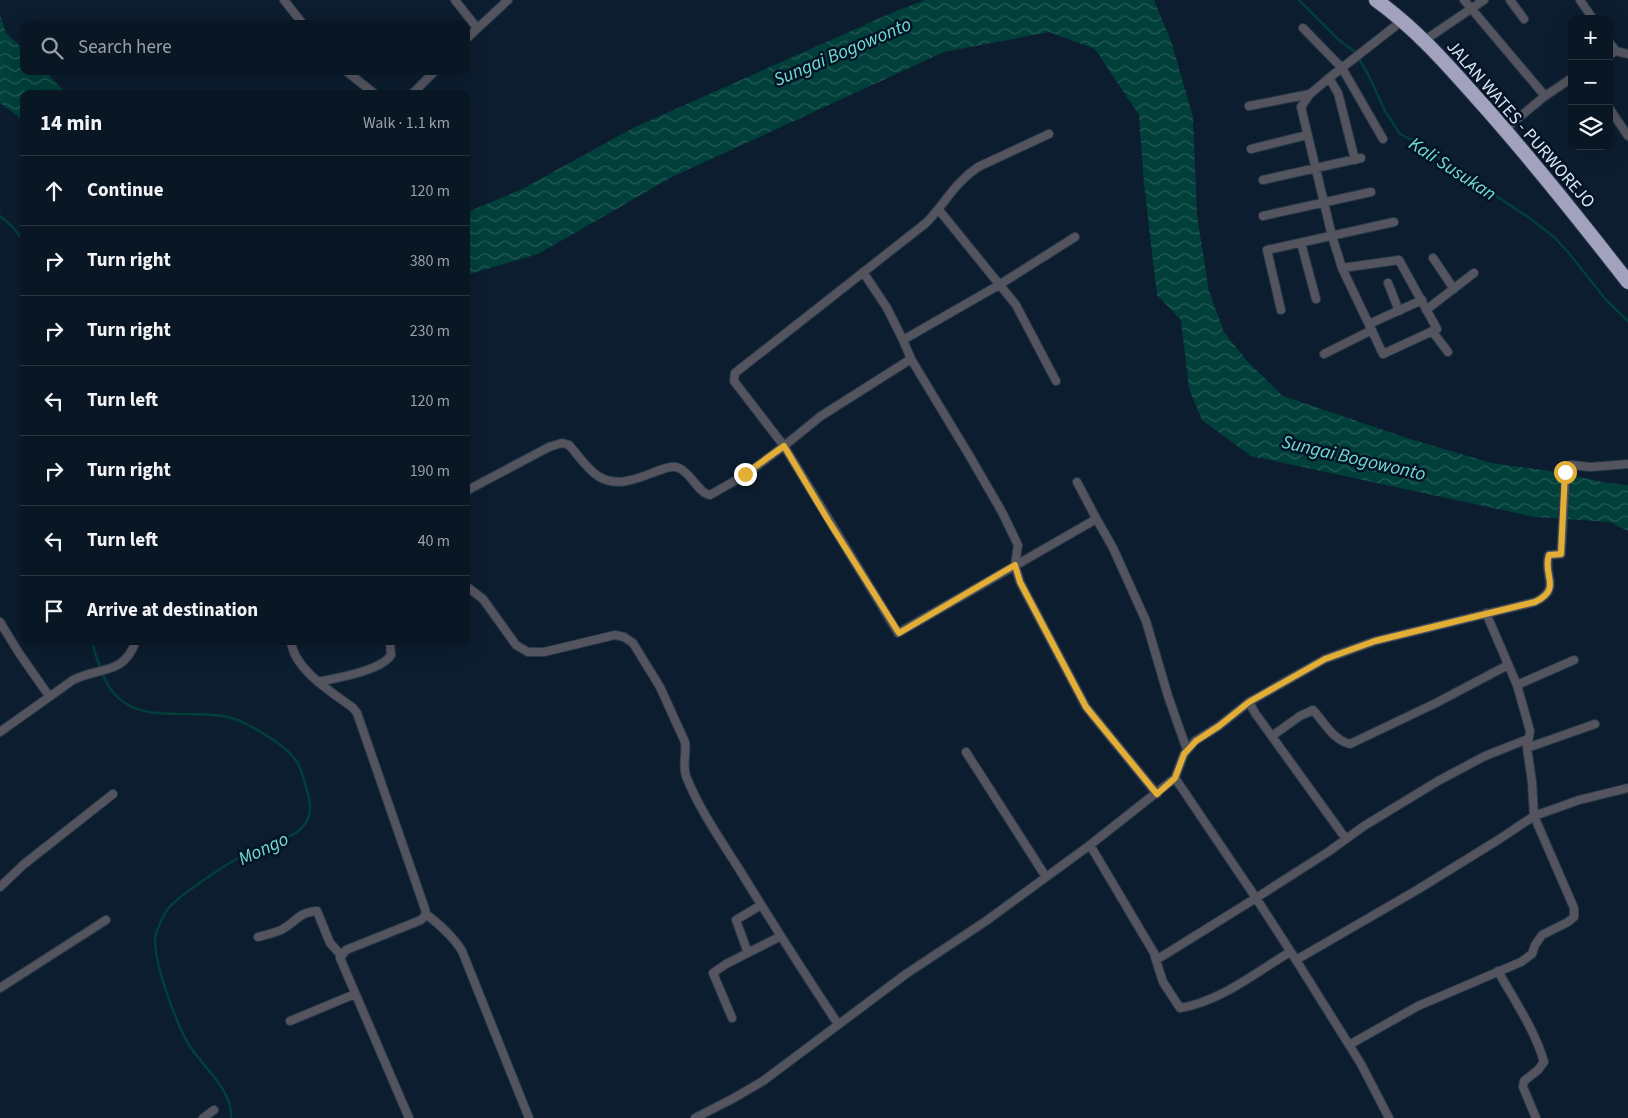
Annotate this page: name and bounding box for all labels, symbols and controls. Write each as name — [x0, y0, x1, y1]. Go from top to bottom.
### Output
water label: Sungai Bogowonto — [770, 11, 916, 94]
map controls — [1568, 15, 1613, 150]
button: + — [1568, 15, 1613, 60]
search box — [20, 20, 470, 75]
icon: search — [38, 34, 66, 62]
text: Search here — [78, 34, 172, 61]
street label: JALAN WATES - PURWOREJO — [1441, 35, 1601, 214]
button: − — [1568, 60, 1613, 105]
button: layers — [1568, 105, 1613, 150]
text: 14 min — [40, 108, 102, 138]
text: Walk · 1.1 km — [363, 112, 450, 134]
water label: Kali Susukan — [1403, 131, 1501, 208]
icon: ahead — [40, 177, 68, 205]
text: Continue — [87, 177, 164, 204]
text: 120 m — [410, 180, 450, 202]
icon: right — [40, 247, 68, 275]
text: Turn right — [87, 247, 171, 274]
text: 380 m — [410, 250, 450, 272]
icon: right — [40, 317, 68, 345]
text: Turn right — [87, 317, 171, 344]
text: 230 m — [410, 320, 450, 342]
icon: left — [40, 387, 68, 415]
text: Turn left — [87, 387, 158, 414]
text: 120 m — [410, 390, 450, 412]
water label: Sungai Bogowonto — [1279, 429, 1429, 488]
icon: right — [40, 457, 68, 485]
text: Turn right — [87, 457, 171, 484]
text: 190 m — [410, 460, 450, 482]
route start — [1554, 461, 1577, 484]
route end — [734, 463, 757, 486]
icon: left — [40, 527, 68, 555]
text: Turn left — [87, 527, 158, 554]
text: 40 m — [418, 530, 450, 552]
icon: arrive — [40, 597, 68, 625]
text: Arrive at destination — [87, 597, 258, 624]
water label: Mongo — [234, 826, 294, 873]

